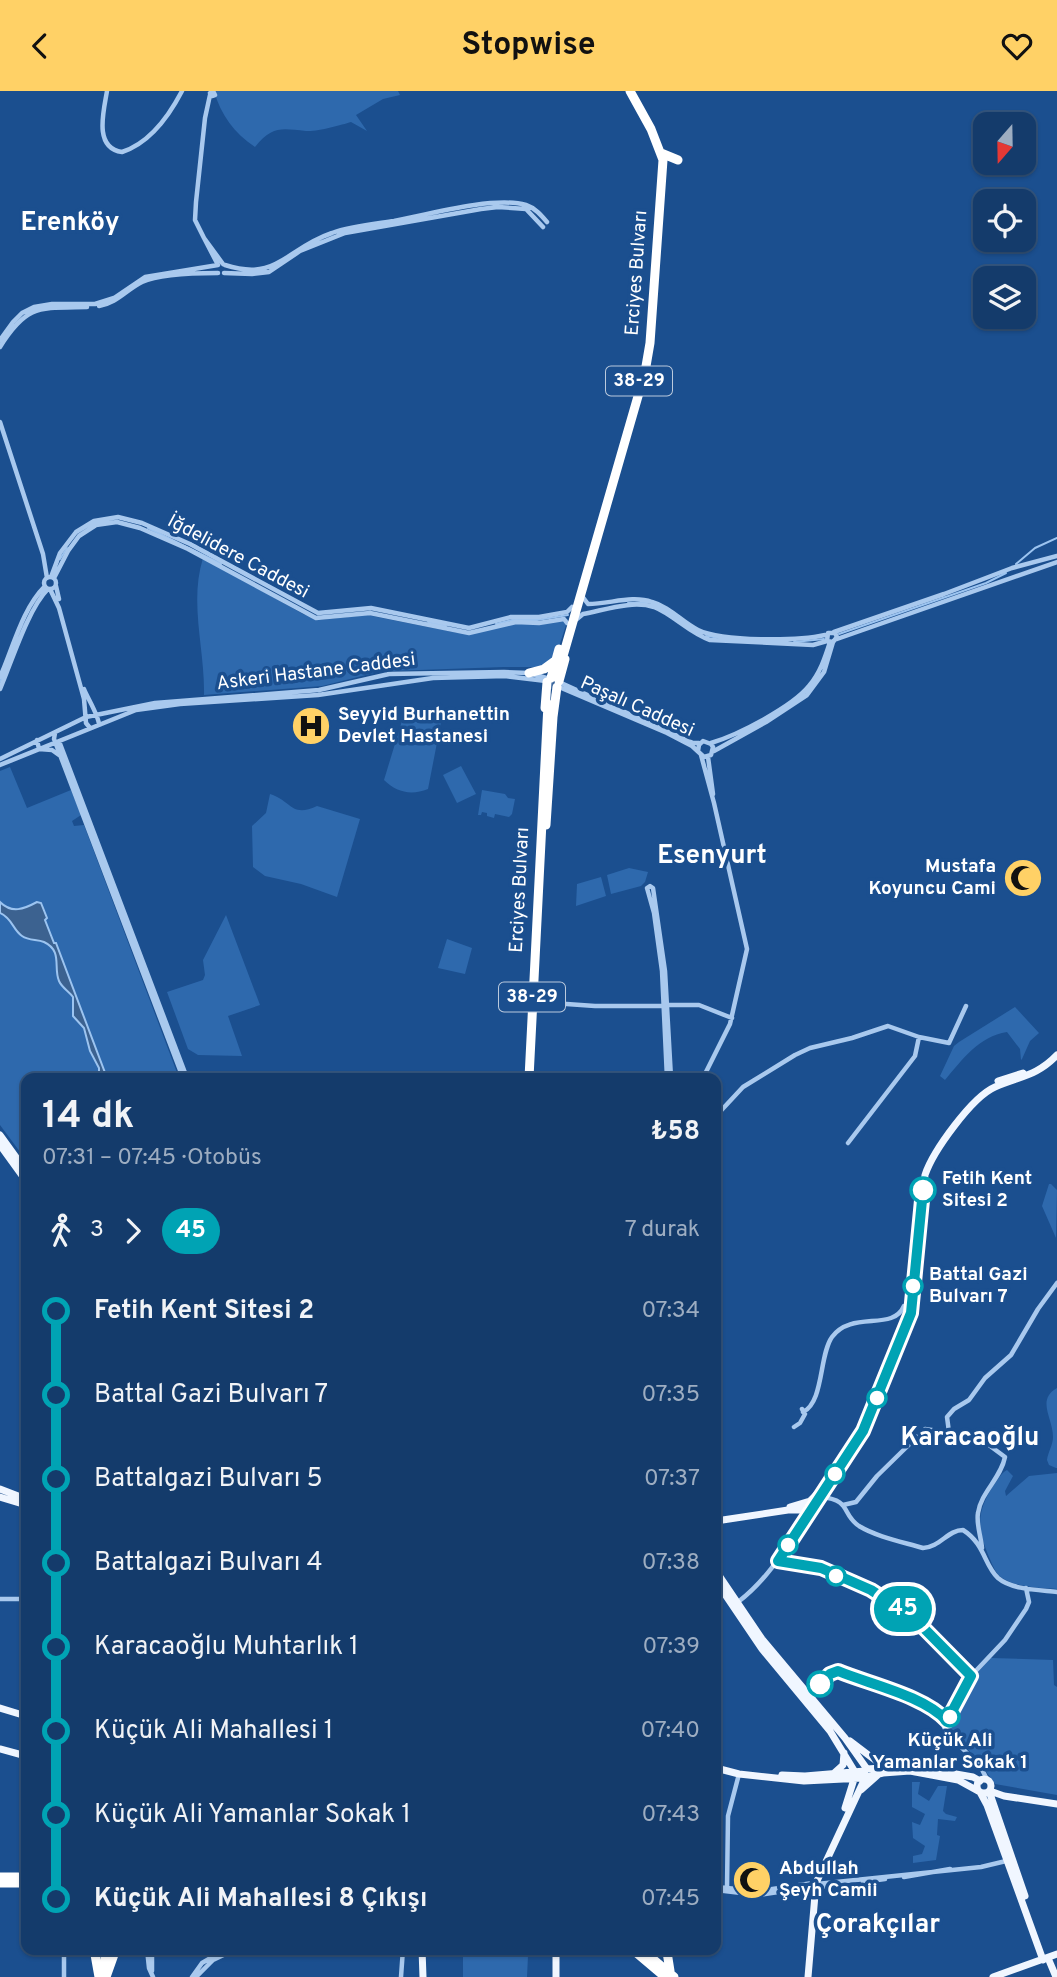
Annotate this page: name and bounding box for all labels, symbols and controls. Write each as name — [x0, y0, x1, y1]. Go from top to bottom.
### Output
text: Stopwise — [461, 26, 596, 66]
icon: back — [21, 27, 59, 65]
icon: heart — [998, 27, 1036, 65]
north arrow — [973, 112, 1036, 175]
map controls — [973, 112, 1036, 329]
button: locate — [973, 189, 1036, 252]
district label: Erenköy — [21, 207, 120, 240]
street label: Erciyes Bulvarı — [621, 209, 653, 337]
button: layers — [973, 266, 1036, 329]
road number: 38-29 — [606, 367, 672, 395]
street label: İğdelidere Caddesi — [163, 509, 313, 604]
street label: Askeri Hastane Caddesi — [215, 648, 417, 696]
street label: Paşalı Caddesi — [576, 671, 698, 743]
place label: Seyyid Burhanettin Devlet Hastanesi — [338, 703, 510, 749]
hospital icon: Seyyid Burhanettin Devlet Hastanesi — [290, 705, 332, 747]
street label: Erciyes Bulvarı — [505, 827, 535, 953]
district label: Esenyurt — [657, 840, 767, 873]
place label: Mustafa Koyuncu Cami — [868, 855, 996, 901]
mosque icon: Mustafa Koyuncu Cami — [1002, 857, 1044, 899]
road number: 38-29 — [499, 982, 565, 1011]
text: 14 dk — [42, 1093, 134, 1142]
text: ₺58 — [651, 1116, 700, 1149]
text: 07:31 – 07:45 · Otobüs — [42, 1144, 262, 1173]
place label: Fetih Kent Sitesi 2 — [942, 1167, 1032, 1213]
marker: Fetih Kent Sitesi 2 — [910, 1177, 936, 1203]
icon: walk — [42, 1212, 80, 1250]
icon: forward — [114, 1212, 152, 1250]
text: 3 — [90, 1216, 104, 1245]
text: 45 — [176, 1216, 206, 1246]
text: 7 durak — [625, 1216, 700, 1245]
place label: Battal Gazi Bulvarı 7 — [929, 1263, 1028, 1309]
marker: Battal Gazi Bulvarı 7 — [903, 1276, 923, 1296]
text: Fetih Kent Sitesi 2 — [94, 1295, 314, 1328]
text: 07:34 — [642, 1297, 700, 1326]
text: Battal Gazi Bulvarı 7 — [94, 1379, 328, 1412]
text: 07:35 — [642, 1381, 700, 1410]
unlabelled marker — [867, 1388, 887, 1408]
district label: Karacaoğlu — [901, 1422, 1039, 1455]
text: Battalgazi Bulvarı 5 — [94, 1463, 323, 1496]
unlabelled marker — [825, 1464, 845, 1484]
text: 07:37 — [644, 1465, 700, 1494]
unlabelled marker — [778, 1535, 798, 1555]
text: Battalgazi Bulvarı 4 — [94, 1547, 323, 1580]
text: 07:38 — [642, 1549, 700, 1578]
unlabelled marker — [826, 1566, 846, 1586]
line badge: 45 — [872, 1586, 934, 1632]
text: 45 — [888, 1594, 918, 1624]
text: Karacaoğlu Muhtarlık 1 — [94, 1631, 359, 1664]
text: 07:39 — [643, 1633, 700, 1662]
unlabelled marker — [807, 1671, 833, 1697]
marker: Küçük Ali Yamanlar Sokak 1 — [940, 1707, 960, 1727]
text: Küçük Ali Mahallesi 1 — [94, 1715, 333, 1748]
text: 07:40 — [641, 1717, 700, 1746]
place label: Küçük Ali Yamanlar Sokak 1 — [872, 1729, 1028, 1775]
text: Küçük Ali Yamanlar Sokak 1 — [94, 1799, 411, 1832]
text: 07:43 — [642, 1801, 700, 1830]
place label: Abdullah Şeyh Camii — [779, 1857, 878, 1903]
mosque icon: Abdullah Şeyh Camii — [731, 1859, 773, 1901]
text: Küçük Ali Mahallesi 8 Çıkışı — [94, 1883, 427, 1916]
text: 07:45 — [641, 1885, 700, 1914]
district label: Çorakçılar — [816, 1909, 940, 1942]

